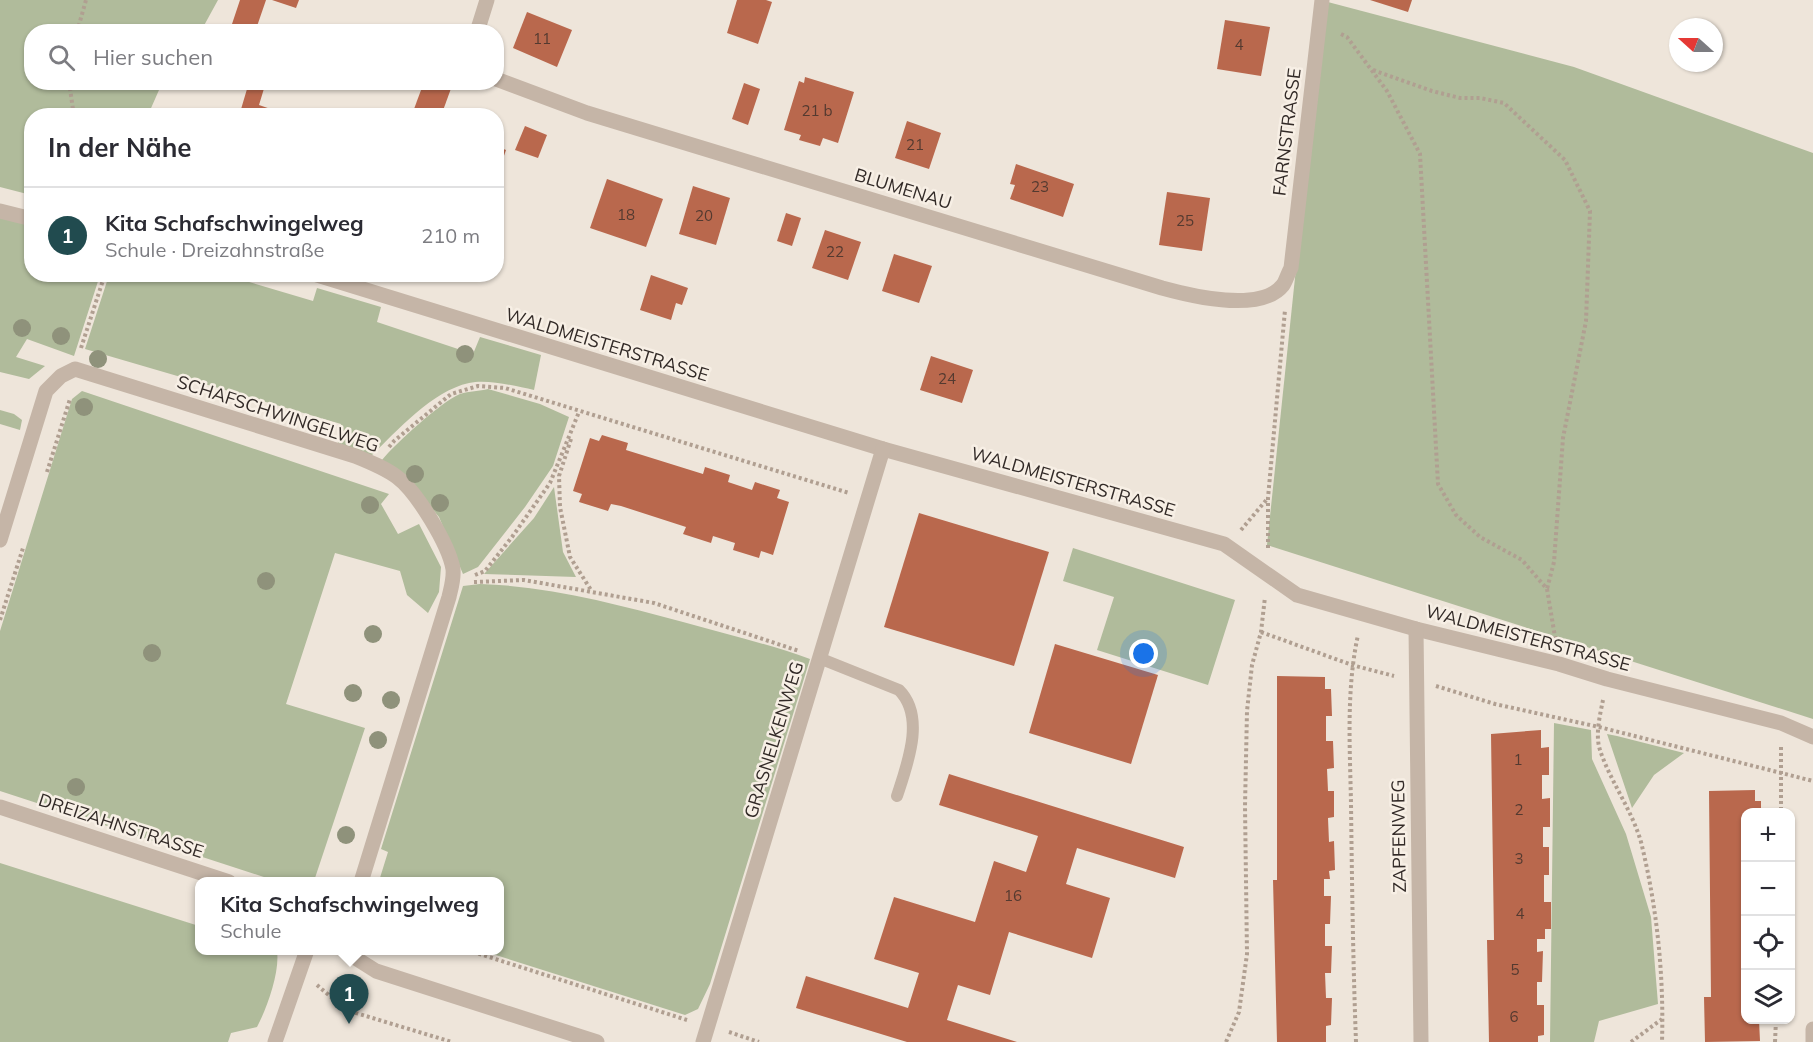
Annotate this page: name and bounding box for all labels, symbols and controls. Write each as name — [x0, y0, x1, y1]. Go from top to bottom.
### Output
north arrow — [1669, 18, 1723, 72]
search box — [24, 24, 504, 90]
house number: 11 — [533, 29, 551, 48]
house number: 4 — [1234, 35, 1244, 54]
icon: search — [45, 41, 78, 74]
text: Hier suchen — [93, 43, 213, 71]
street label: FARNSTRASSE — [1267, 67, 1306, 197]
house number: 21 b — [802, 101, 832, 120]
text: In der Nähe — [48, 131, 192, 164]
house number: 21 — [906, 135, 924, 154]
street label: BLUMENAU — [852, 163, 955, 214]
house number: 23 — [1031, 177, 1049, 196]
house number: 18 — [617, 205, 635, 224]
house number: 20 — [695, 206, 713, 225]
text: Kita Schafschwingelweg — [105, 209, 364, 237]
house number: 25 — [1176, 211, 1194, 230]
text: 1 — [62, 223, 74, 248]
text: 210 m — [421, 223, 480, 248]
text: Schule · Dreizahnstraße — [105, 237, 324, 262]
house number: 22 — [826, 242, 844, 261]
street label: WALDMEISTERSTRASSE — [503, 303, 712, 386]
house number: 24 — [938, 369, 956, 388]
street label: SCHAFSCHWINGELWEG — [174, 370, 382, 457]
street label: WALDMEISTERSTRASSE — [968, 441, 1178, 522]
street label: WALDMEISTERSTRASSE — [1423, 599, 1633, 676]
your location — [1129, 639, 1158, 668]
street label: GRASNELKENWEG — [739, 659, 808, 821]
house number: 1 — [1513, 750, 1523, 769]
street label: ZAPFENWEG — [1386, 779, 1411, 893]
street label: DREIZAHNSTRASSE — [36, 788, 207, 863]
house number: 2 — [1514, 800, 1524, 819]
map controls — [1741, 808, 1795, 1024]
button: + — [1741, 808, 1795, 862]
house number: 3 — [1514, 849, 1524, 868]
button: − — [1741, 862, 1795, 916]
popup — [195, 877, 504, 955]
house number: 16 — [1004, 886, 1022, 905]
text: Kita Schafschwingelweg — [220, 890, 479, 918]
house number: 4 — [1515, 904, 1525, 923]
button: locate — [1741, 916, 1795, 970]
text: Schule — [220, 918, 281, 943]
house number: 5 — [1510, 960, 1520, 979]
button: layers — [1741, 970, 1795, 1024]
pin: 1 — [330, 974, 368, 1024]
house number: 6 — [1509, 1007, 1519, 1026]

